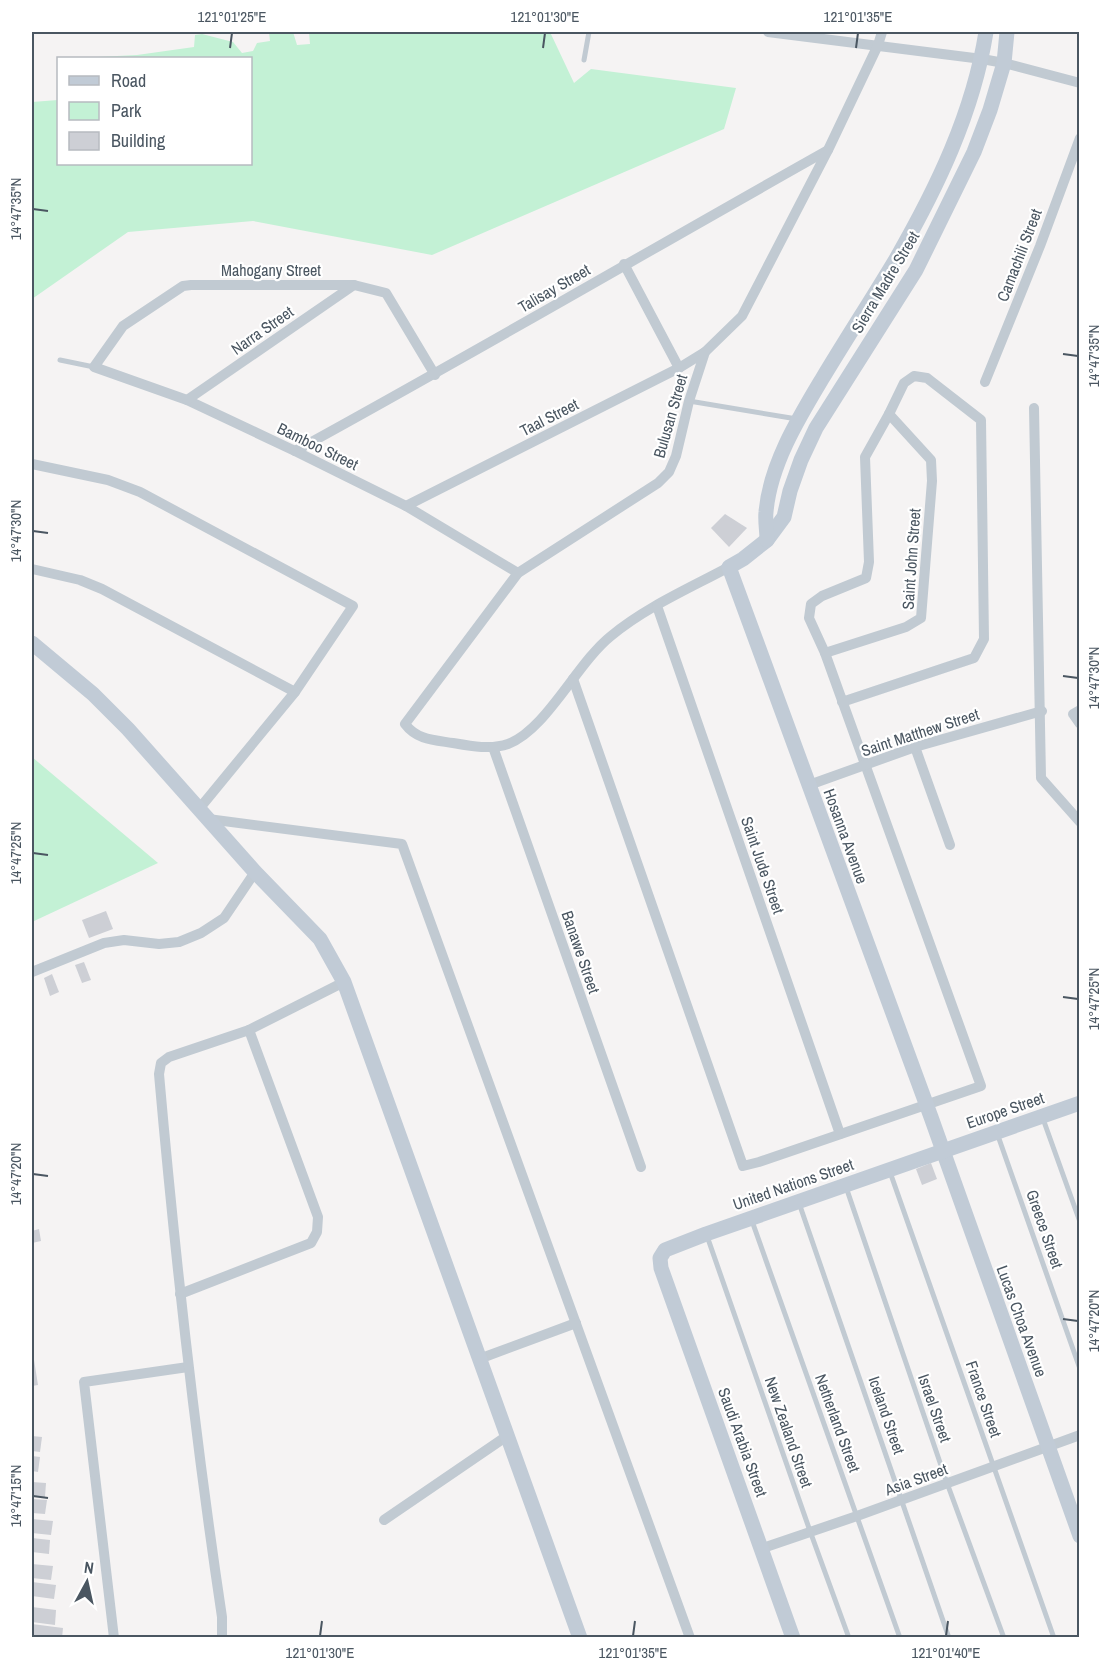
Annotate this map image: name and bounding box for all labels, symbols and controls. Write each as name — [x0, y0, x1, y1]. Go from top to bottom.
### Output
text: 121°01'25"E — [198, 6, 266, 27]
text: 121°01'30"E — [511, 6, 579, 27]
text: 121°01'35"E — [824, 6, 892, 27]
legend — [57, 57, 252, 165]
text: Road — [111, 68, 146, 93]
text: Park — [111, 98, 142, 123]
text: Building — [111, 128, 166, 153]
text: 14°47'35"N — [5, 178, 26, 240]
street label: Camachili Street — [991, 205, 1047, 305]
street label: Sierra Madre Street — [846, 227, 924, 337]
street label: Talisay Street — [514, 258, 594, 317]
street label: Mahogany Street — [221, 259, 321, 281]
street label: Narra Street — [226, 300, 298, 360]
text: 14°47'35"N — [1083, 325, 1104, 387]
street label: Bulusan Street — [648, 371, 693, 460]
street label: Taal Street — [516, 393, 582, 441]
street label: Bamboo Street — [274, 417, 362, 475]
text: 14°47'30"N — [5, 500, 26, 562]
street label: Saint John Street — [896, 507, 926, 610]
text: 14°47'30"N — [1083, 647, 1104, 709]
street label: Saint Matthew Street — [858, 702, 982, 761]
street label: Hosanna Avenue — [819, 785, 873, 887]
street label: Saint Jude Street — [736, 813, 790, 917]
text: 14°47'25"N — [5, 822, 26, 884]
street label: Banawe Street — [557, 908, 606, 997]
text: 14°47'25"N — [1083, 968, 1104, 1030]
street label: Europe Street — [963, 1086, 1047, 1134]
text: 14°47'20"N — [5, 1143, 26, 1205]
street label: United Nations Street — [730, 1153, 857, 1215]
street label: Greece Street — [1021, 1187, 1069, 1272]
street label: Lucas Choa Avenue — [992, 1262, 1052, 1380]
text: 14°47'20"N — [1083, 1290, 1104, 1352]
street label: France Street — [961, 1358, 1007, 1440]
street label: Netherland Street — [810, 1371, 866, 1475]
street label: Israel Street — [913, 1371, 957, 1445]
street label: Iceland Street — [863, 1373, 911, 1457]
street label: New Zealand Street — [760, 1374, 818, 1491]
street label: Saudi Arabia Street — [713, 1384, 773, 1500]
street label: Asia Street — [881, 1457, 951, 1501]
text: 14°47'15"N — [5, 1465, 26, 1527]
north arrow — [57, 1552, 117, 1612]
text: N — [83, 1556, 95, 1579]
text: 121°01'30"E — [286, 1642, 354, 1663]
text: 121°01'35"E — [599, 1642, 667, 1663]
text: 121°01'40"E — [912, 1642, 980, 1663]

